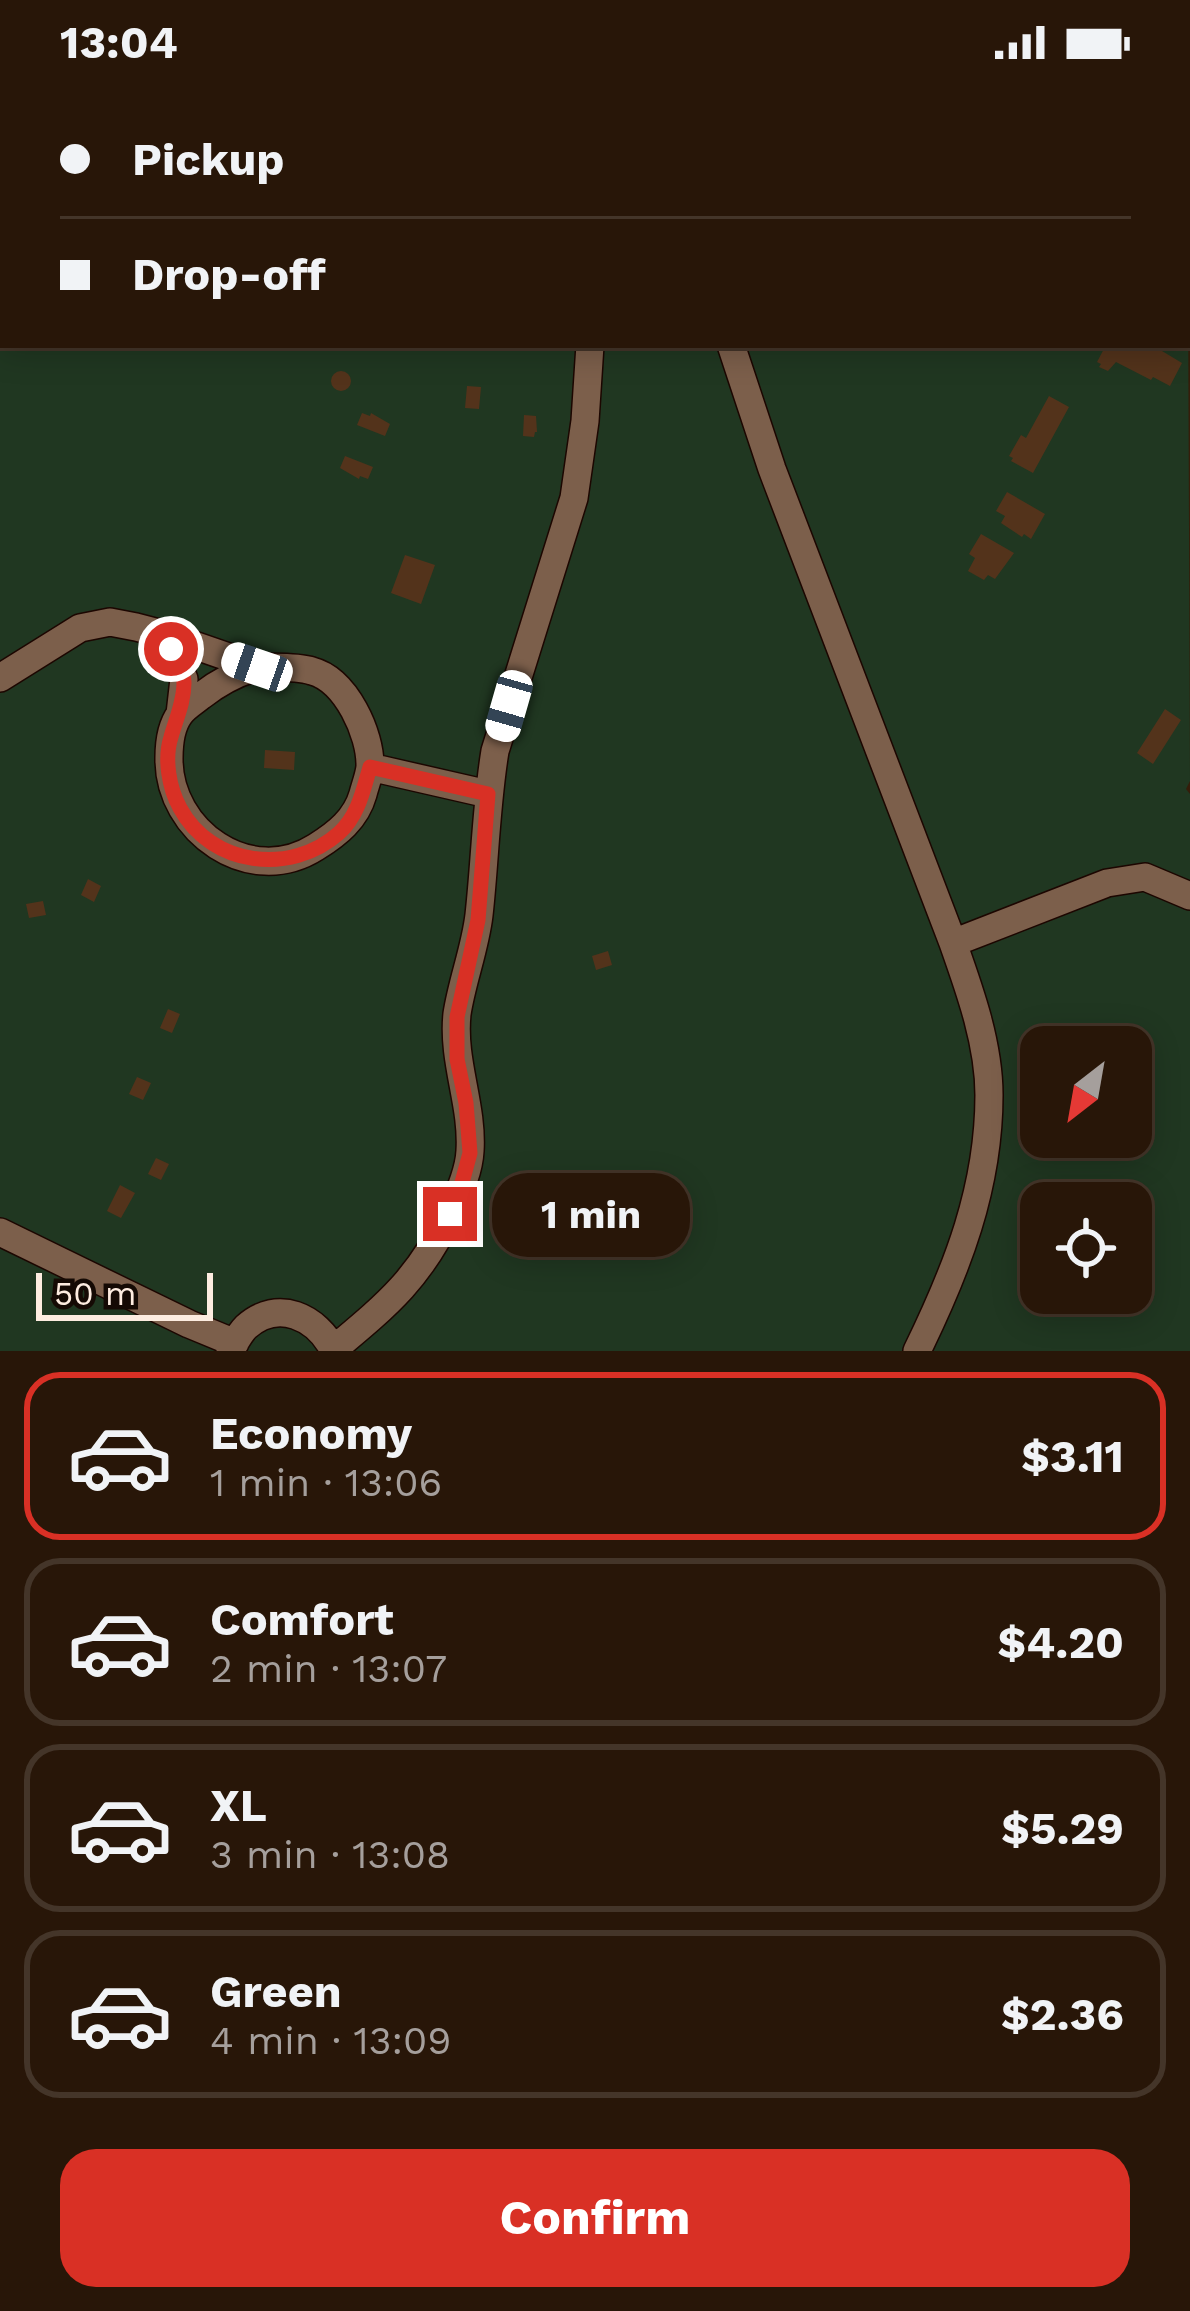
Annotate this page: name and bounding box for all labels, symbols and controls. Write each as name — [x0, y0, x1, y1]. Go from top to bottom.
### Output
text: 13:04 — [60, 16, 178, 69]
text: Pickup — [132, 133, 284, 186]
text: Drop-off — [132, 248, 326, 301]
route start — [144, 622, 198, 676]
car — [217, 638, 297, 696]
car — [482, 666, 536, 746]
north arrow — [1020, 1026, 1152, 1158]
map controls — [1020, 1026, 1152, 1314]
callout: 1 min — [492, 1172, 690, 1256]
button: locate — [1020, 1182, 1152, 1314]
route end — [423, 1187, 477, 1241]
text: 1 min — [541, 1192, 641, 1237]
scale bar — [36, 1267, 213, 1320]
text: 50 m — [54, 1274, 136, 1313]
icon: car — [66, 1402, 174, 1510]
text: Economy — [210, 1407, 412, 1460]
text: $3.11 — [1021, 1430, 1124, 1483]
text: 1 min · 13:06 — [210, 1460, 442, 1505]
icon: car — [66, 1588, 174, 1696]
text: Comfort — [210, 1593, 394, 1646]
text: $4.20 — [997, 1616, 1124, 1669]
text: 2 min · 13:07 — [210, 1646, 447, 1691]
icon: car — [66, 1774, 174, 1882]
text: XL — [210, 1779, 267, 1832]
text: $5.29 — [1001, 1802, 1124, 1855]
text: 3 min · 13:08 — [210, 1832, 450, 1877]
icon: car — [66, 1960, 174, 2068]
text: Green — [210, 1965, 342, 2018]
text: $2.36 — [1001, 1988, 1124, 2041]
text: 4 min · 13:09 — [210, 2018, 451, 2063]
button: Confirm — [60, 2149, 1130, 2287]

